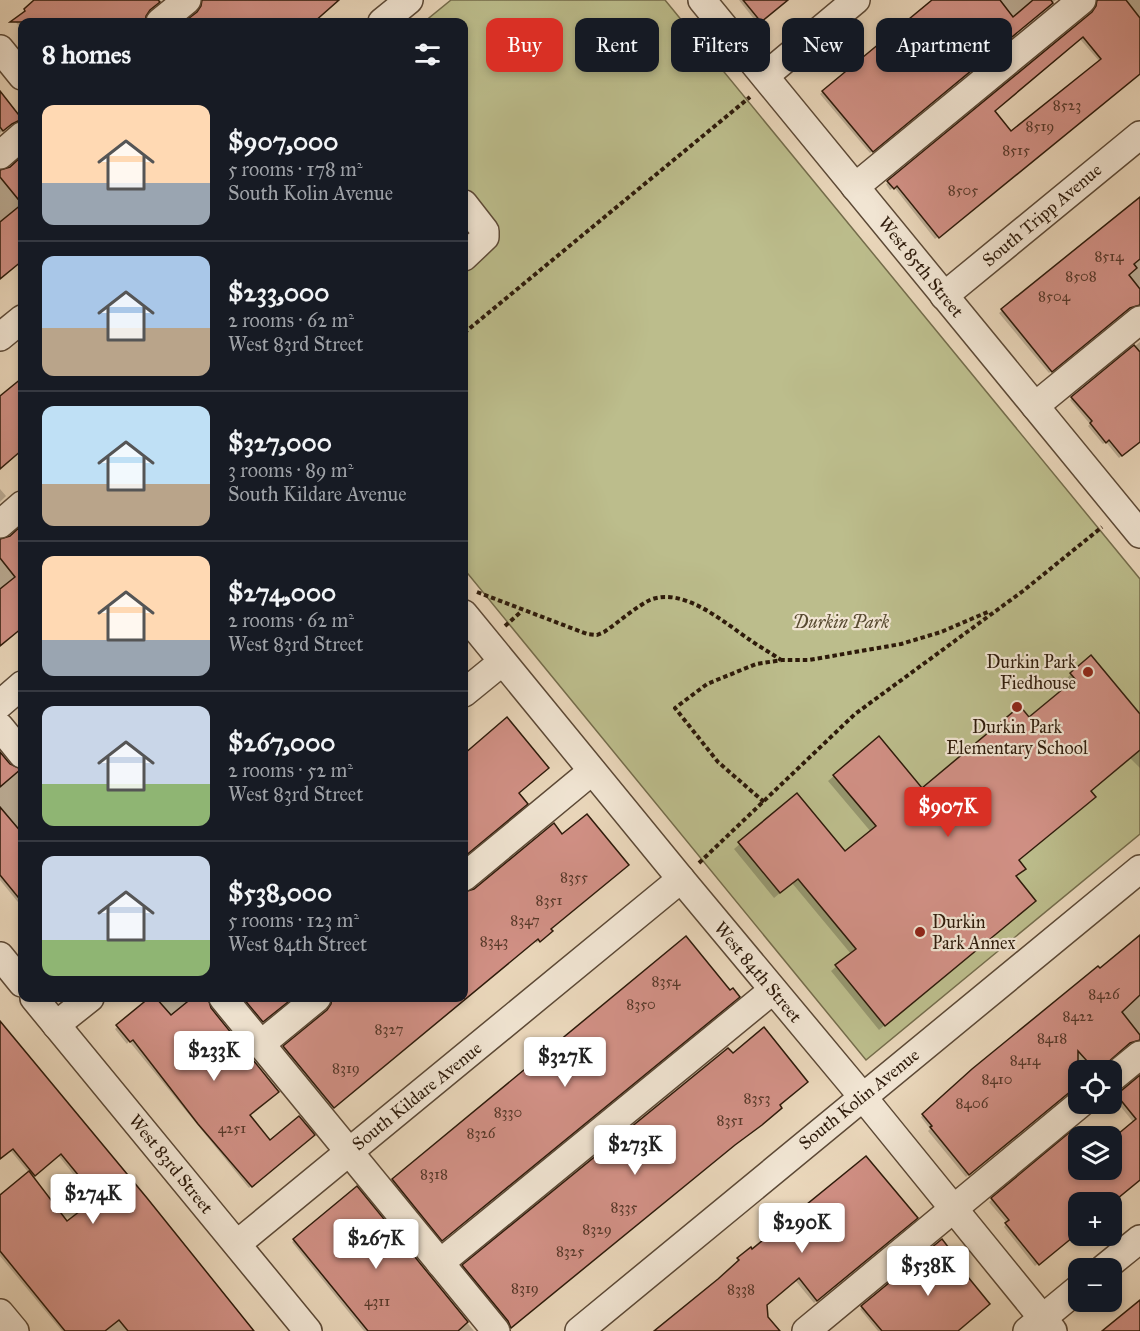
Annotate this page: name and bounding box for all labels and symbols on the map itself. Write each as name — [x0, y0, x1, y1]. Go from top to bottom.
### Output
house number: 8523 — [1053, 96, 1081, 114]
house number: 8519 — [1026, 117, 1054, 135]
house number: 8515 — [1002, 141, 1030, 159]
street label: South Tripp Avenue — [978, 159, 1106, 271]
house number: 8505 — [948, 181, 978, 199]
street label: West 85th Street — [874, 212, 969, 322]
house number: 8514 — [1094, 247, 1124, 265]
house number: 8508 — [1065, 267, 1097, 285]
house number: 8504 — [1038, 287, 1071, 305]
park label: Durkin Park — [793, 611, 889, 633]
place label: Durkin Park Fiedhouse — [986, 651, 1077, 694]
marker: Durkin Park Fiedhouse — [1081, 665, 1095, 679]
marker: Durkin Park Elementary School — [1010, 700, 1024, 714]
place label: Durkin Park Elementary School — [946, 716, 1088, 759]
pin: $907K — [906, 787, 990, 838]
house number: 8355 — [560, 868, 588, 886]
house number: 8351 — [536, 891, 563, 909]
house number: 8347 — [510, 911, 540, 929]
place label: Durkin Park Annex — [932, 911, 1015, 954]
street label: West 84th Street — [709, 917, 807, 1028]
marker: Durkin Park Annex — [913, 925, 927, 939]
house number: 8343 — [480, 932, 508, 950]
house number: 8354 — [652, 972, 681, 990]
house number: 8426 — [1088, 985, 1121, 1003]
house number: 8350 — [626, 995, 656, 1013]
house number: 8422 — [1062, 1007, 1094, 1025]
house number: 8327 — [375, 1020, 403, 1038]
house number: 8418 — [1037, 1029, 1067, 1047]
pin: $233K — [172, 1031, 256, 1082]
street label: South Kildare Avenue — [348, 1037, 486, 1155]
pin: $327K — [523, 1037, 607, 1088]
street label: South Kolin Avenue — [794, 1044, 924, 1154]
house number: 8414 — [1010, 1051, 1041, 1069]
house number: 8319 — [332, 1059, 360, 1077]
house number: 8410 — [982, 1070, 1012, 1088]
house number: 8353 — [744, 1089, 770, 1107]
house number: 8406 — [956, 1094, 990, 1112]
house number: 8330 — [494, 1103, 522, 1121]
street label: West 83rd Street — [124, 1110, 218, 1219]
house number: 8351 — [717, 1111, 744, 1129]
house number: 4251 — [218, 1119, 246, 1137]
house number: 8326 — [466, 1124, 497, 1142]
pin: $273K — [593, 1125, 677, 1176]
house number: 8318 — [420, 1165, 448, 1183]
pin: $274K — [51, 1174, 135, 1225]
house number: 8335 — [611, 1198, 637, 1216]
pin: $290K — [760, 1203, 844, 1254]
pin: $267K — [334, 1219, 418, 1270]
house number: 8329 — [582, 1220, 612, 1238]
house number: 8325 — [556, 1242, 584, 1260]
pin: $538K — [886, 1246, 970, 1297]
house number: 8319 — [511, 1279, 539, 1297]
house number: 8338 — [727, 1280, 755, 1298]
house number: 4311 — [364, 1292, 390, 1310]

